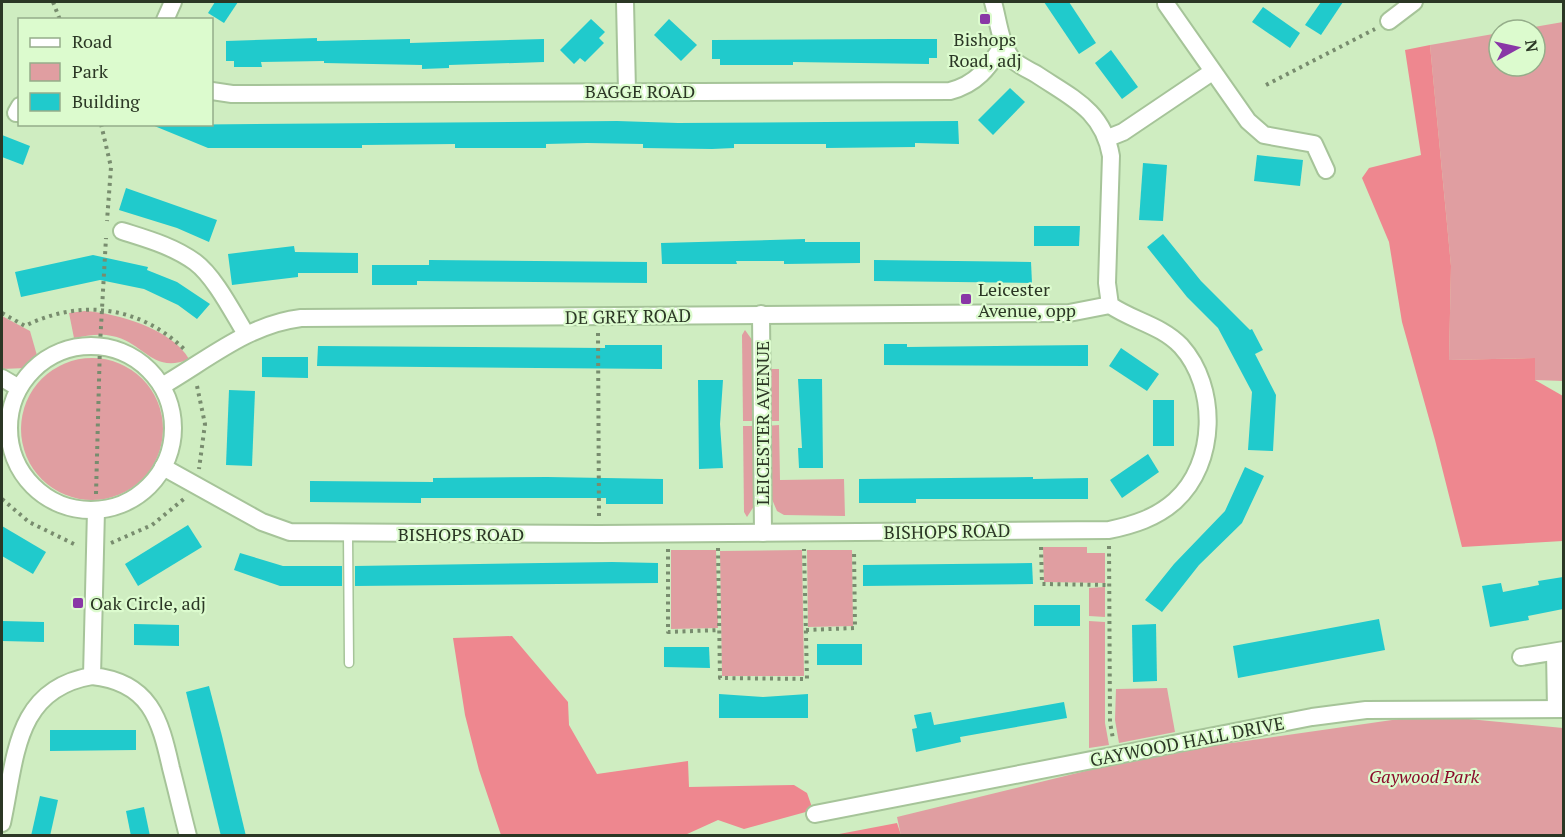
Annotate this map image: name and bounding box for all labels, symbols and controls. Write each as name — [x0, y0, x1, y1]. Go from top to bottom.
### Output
marker: Bishops Road, adj — [978, 12, 992, 26]
legend — [18, 18, 213, 126]
north arrow — [1487, 18, 1547, 78]
place label: Bishops Road, adj — [948, 27, 1022, 72]
text: Road — [72, 29, 112, 53]
text: N — [1520, 38, 1544, 53]
text: Park — [72, 59, 109, 83]
street label: BAGGE ROAD — [585, 79, 695, 103]
text: Building — [72, 89, 140, 113]
place label: Leicester Avenue, opp — [978, 277, 1076, 322]
marker: Leicester Avenue, opp — [959, 292, 973, 306]
street label: DE GREY ROAD — [565, 303, 691, 329]
street label: LEICESTER AVENUE — [750, 341, 774, 505]
street label: BISHOPS ROAD — [884, 518, 1010, 544]
street label: BISHOPS ROAD — [398, 522, 524, 546]
place label: Oak Circle, adj — [90, 591, 206, 615]
marker: Oak Circle, adj — [71, 596, 85, 610]
street label: GAYWOOD HALL DRIVE — [1088, 710, 1286, 772]
park label: Gaywood Park — [1369, 764, 1479, 788]

